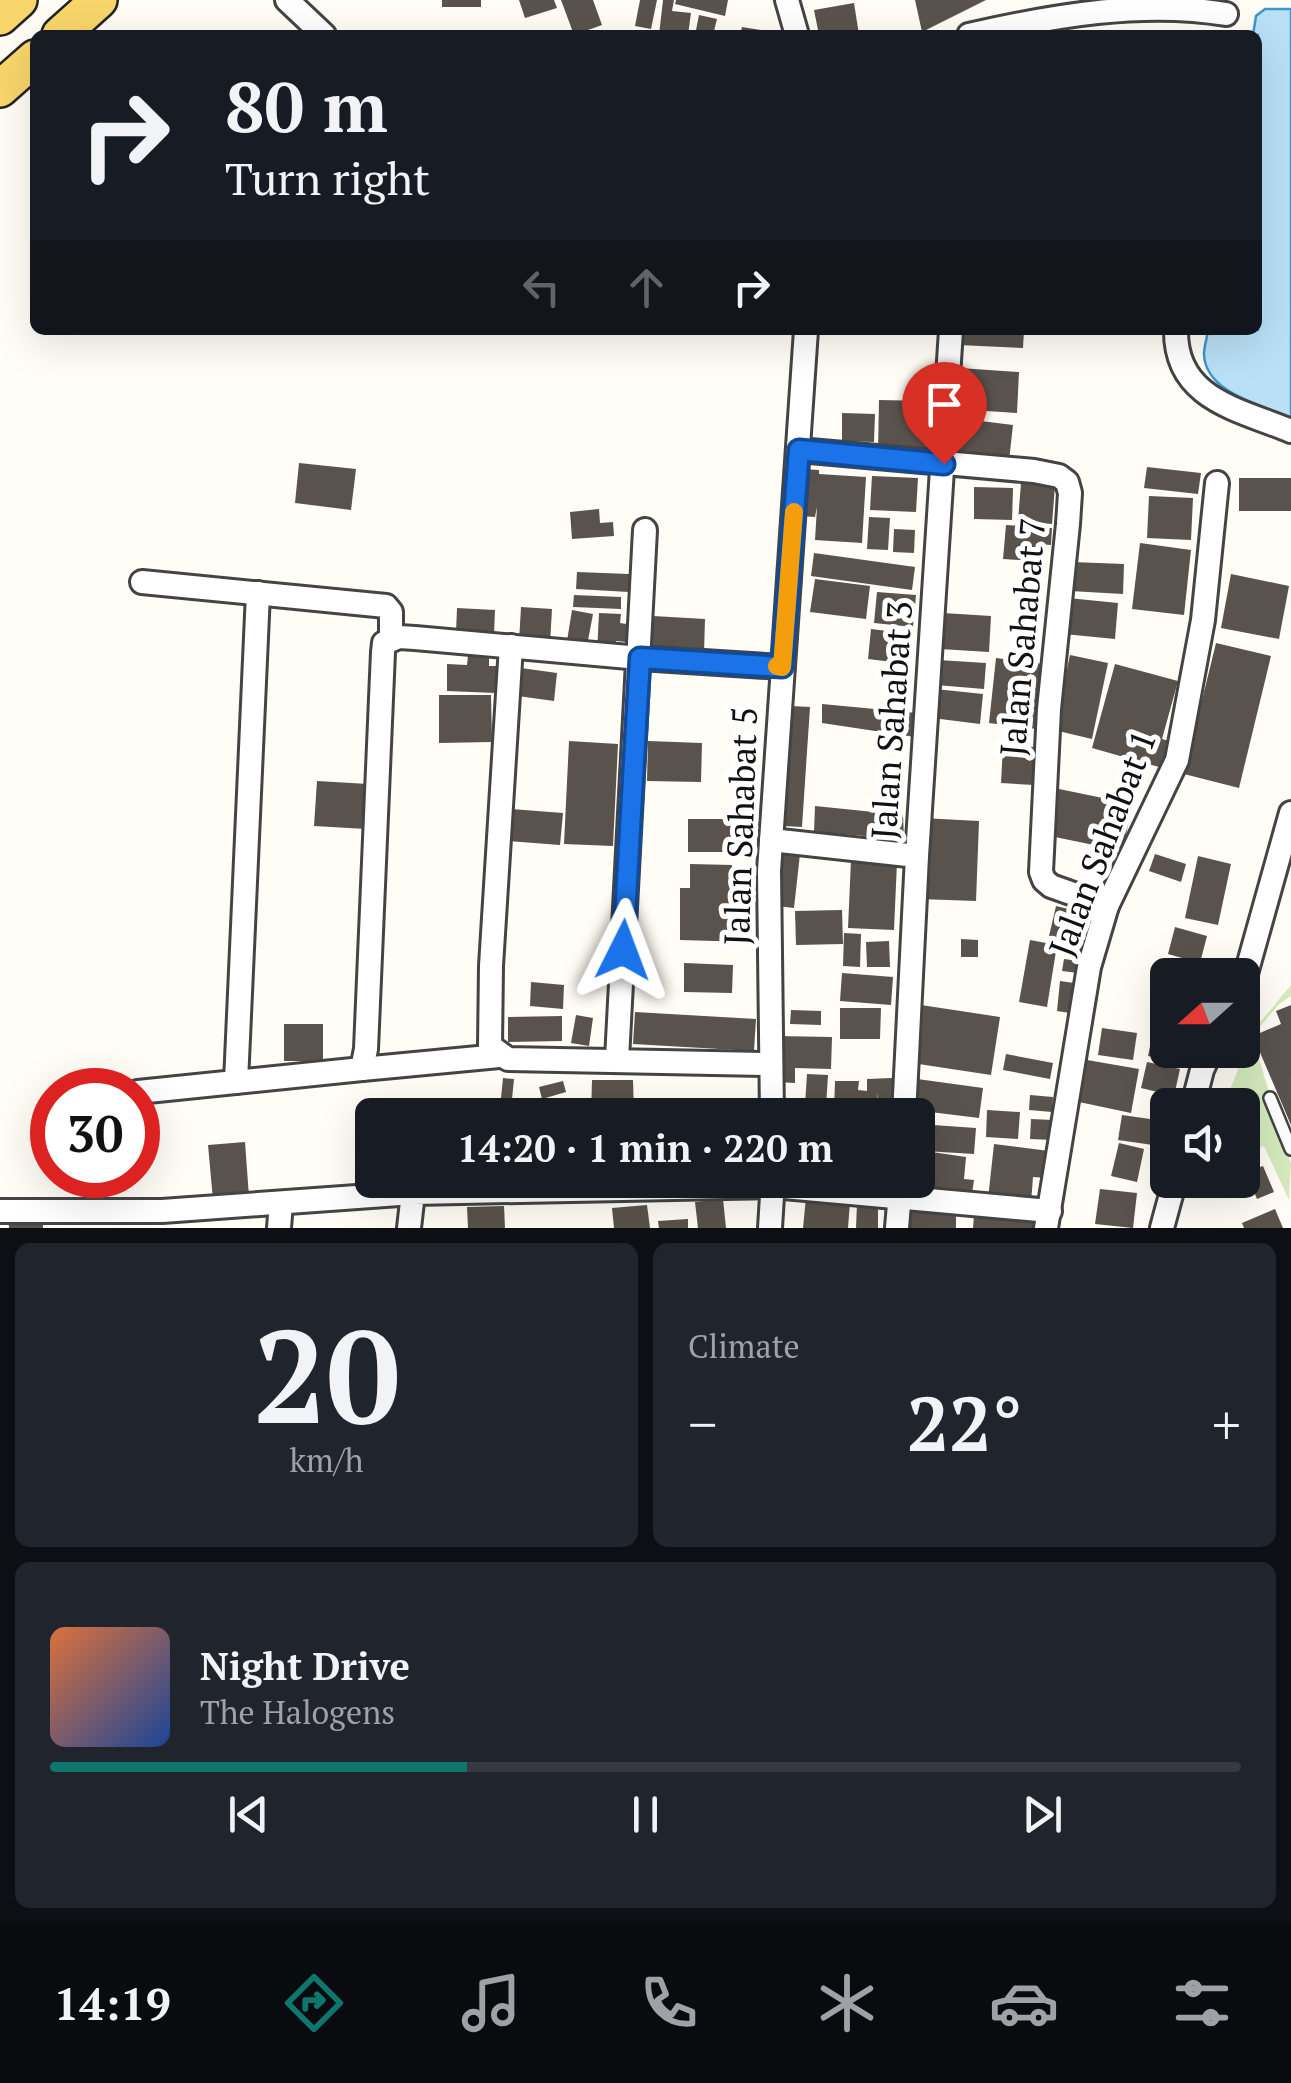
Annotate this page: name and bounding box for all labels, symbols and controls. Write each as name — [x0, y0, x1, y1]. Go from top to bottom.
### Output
text: 80 m — [225, 59, 388, 152]
icon: right — [60, 70, 190, 200]
text: Turn right — [225, 148, 430, 208]
icon: left — [514, 260, 569, 315]
icon: ahead — [619, 260, 674, 315]
icon: right — [724, 260, 779, 315]
pin — [902, 362, 987, 465]
icon: arrive — [917, 377, 972, 432]
street label: Jalan Sahabat 7 — [989, 516, 1055, 758]
street label: Jalan Sahabat 3 — [860, 599, 922, 841]
street label: Jalan Sahabat 5 — [713, 706, 767, 946]
street label: Jalan Sahabat 1 — [1038, 723, 1166, 963]
position arrow — [571, 898, 675, 1002]
north arrow — [1150, 958, 1260, 1068]
map controls — [1150, 958, 1260, 1198]
speed limit sign: 30 — [30, 1068, 160, 1198]
button: sound — [1150, 1088, 1260, 1198]
text: 14:20 · 1 min · 220 m — [457, 1123, 833, 1173]
text: 20 — [253, 1288, 400, 1460]
text: Climate — [688, 1325, 800, 1367]
text: 22° — [907, 1373, 1022, 1472]
text: − — [688, 1387, 717, 1460]
text: + — [1212, 1387, 1241, 1460]
text: km/h — [290, 1439, 363, 1481]
text: Night Drive — [200, 1641, 410, 1691]
text: The Halogens — [200, 1691, 395, 1733]
icon: previous — [221, 1787, 276, 1842]
icon: pause — [618, 1787, 673, 1842]
icon: next — [1015, 1787, 1070, 1842]
icon: directions — [279, 1968, 349, 2038]
icon: music — [456, 1968, 526, 2038]
icon: phone — [634, 1968, 704, 2038]
icon: climate — [812, 1968, 882, 2038]
icon: car — [989, 1968, 1059, 2038]
icon: filters — [1167, 1968, 1237, 2038]
text: 14:19 — [54, 1973, 171, 2033]

